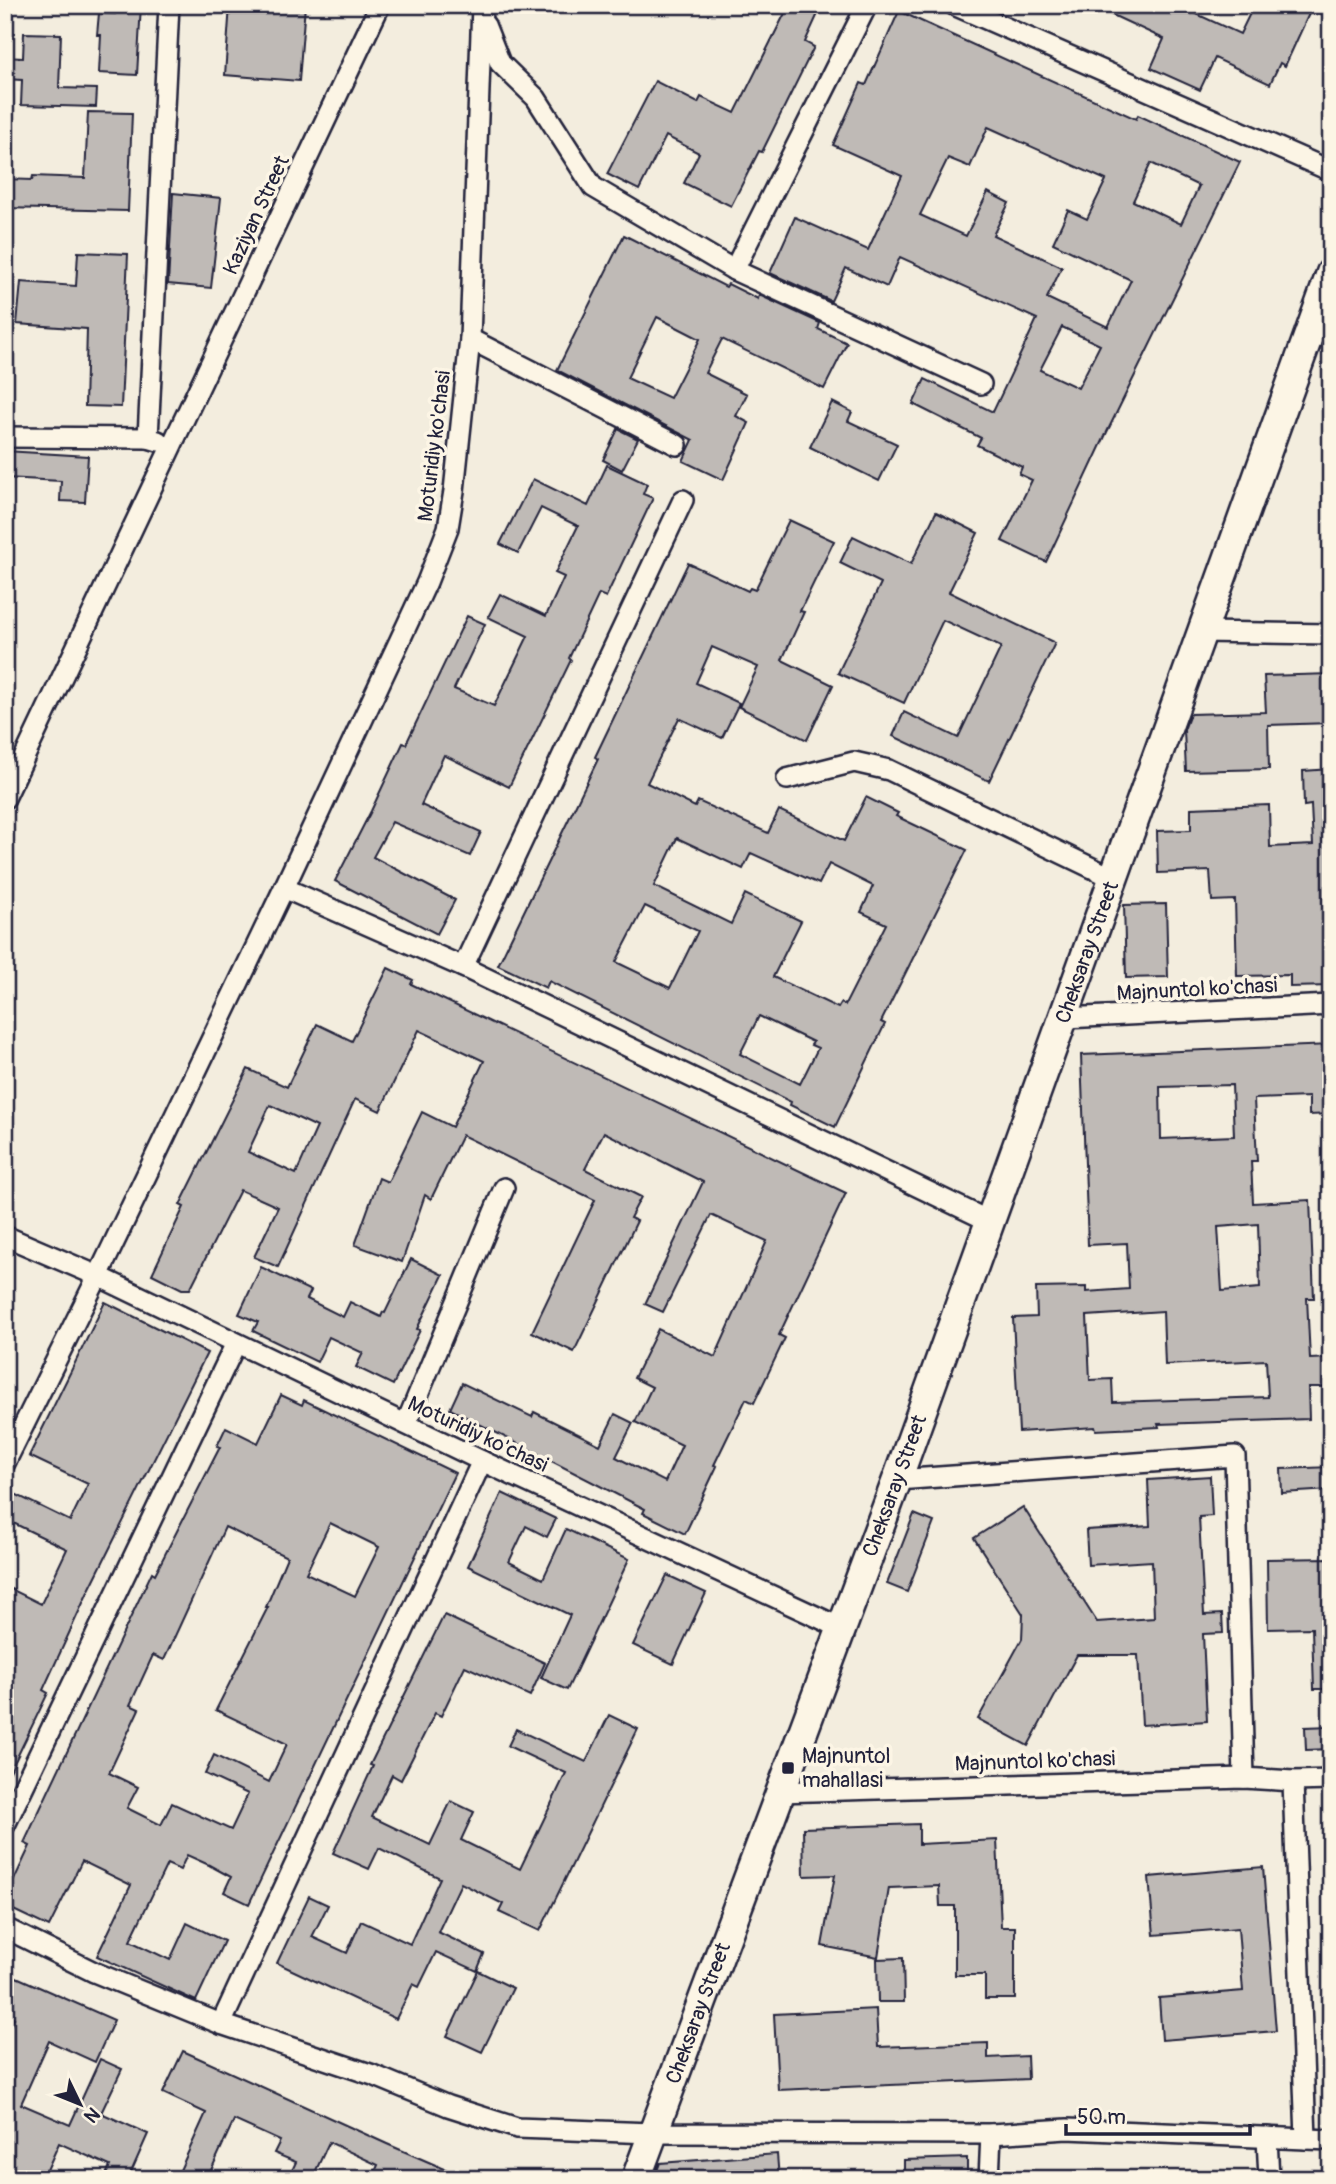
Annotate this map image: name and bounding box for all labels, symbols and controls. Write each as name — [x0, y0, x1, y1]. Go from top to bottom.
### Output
street label: Kaziyan Street — [217, 151, 296, 279]
street label: Moturidiy ko'chasi — [412, 369, 457, 523]
street label: Cheksaray Street — [1049, 877, 1125, 1027]
street label: Majnuntol ko'chasi — [1116, 972, 1278, 1007]
street label: Moturidiy ko'chasi — [403, 1390, 553, 1479]
street label: Cheksaray Street — [857, 1411, 933, 1560]
place label: Majnuntol mahallasi — [802, 1743, 891, 1794]
street label: Majnuntol ko'chasi — [954, 1745, 1116, 1778]
marker: Majnuntol mahallasi — [780, 1760, 796, 1776]
street label: Cheksaray Street — [660, 1938, 737, 2088]
north arrow — [46, 2068, 116, 2138]
scale bar — [1066, 2093, 1250, 2137]
text: N — [78, 2102, 105, 2128]
text: 50 m — [1077, 2104, 1126, 2131]

